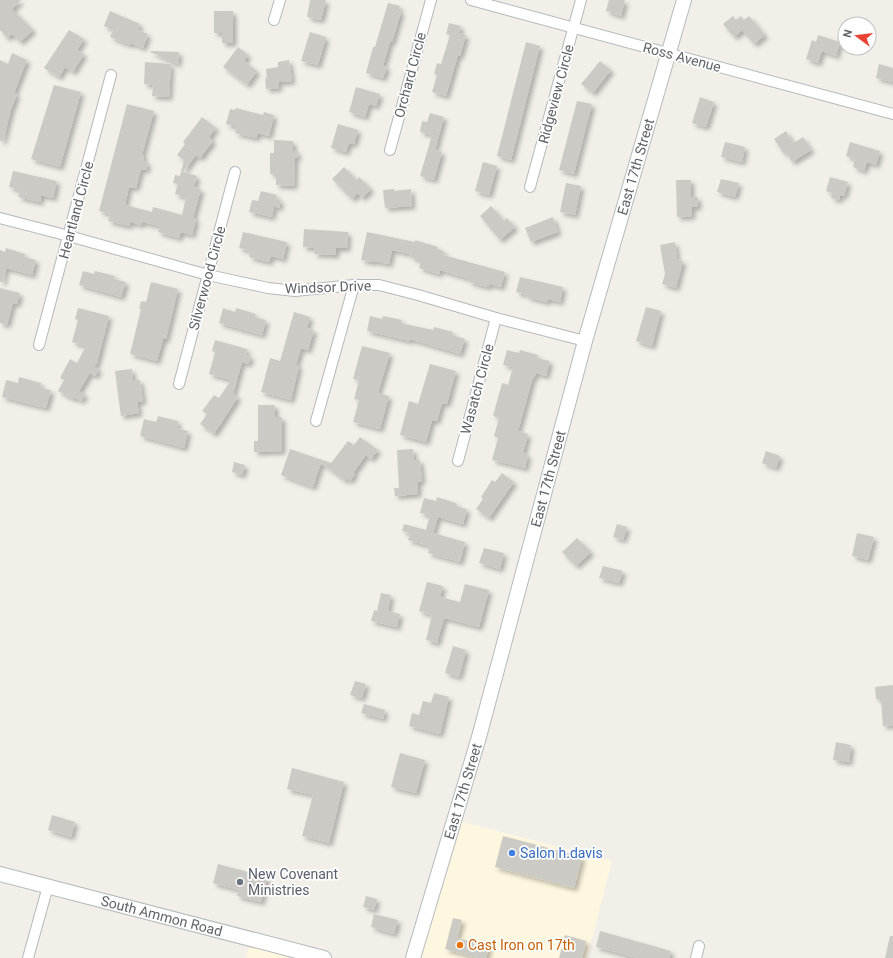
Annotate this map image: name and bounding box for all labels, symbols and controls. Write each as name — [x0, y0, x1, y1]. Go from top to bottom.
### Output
north arrow — [837, 16, 877, 56]
text: N — [841, 28, 855, 39]
street label: Orchard Circle — [391, 30, 429, 120]
street label: Ross Avenue — [641, 39, 723, 75]
street label: Ridgeview Circle — [535, 43, 577, 145]
street label: East 17th Street — [614, 116, 657, 217]
street label: Heartland Circle — [55, 160, 97, 260]
street label: Silverwood Circle — [185, 224, 229, 332]
street label: Windsor Drive — [285, 277, 371, 297]
street label: Wasatch Circle — [457, 342, 497, 436]
street label: East 17th Street — [528, 428, 569, 529]
street label: East 17th Street — [441, 741, 485, 841]
place label: Salon h.davis — [520, 845, 603, 861]
marker: Salon h.davis — [507, 848, 517, 858]
place label: New Covenant Ministries — [248, 866, 339, 898]
marker: New Covenant Ministries — [235, 877, 245, 887]
street label: South Ammon Road — [99, 892, 224, 939]
place label: Cast Iron on 17th — [468, 937, 575, 953]
marker: Cast Iron on 17th — [455, 940, 465, 950]

